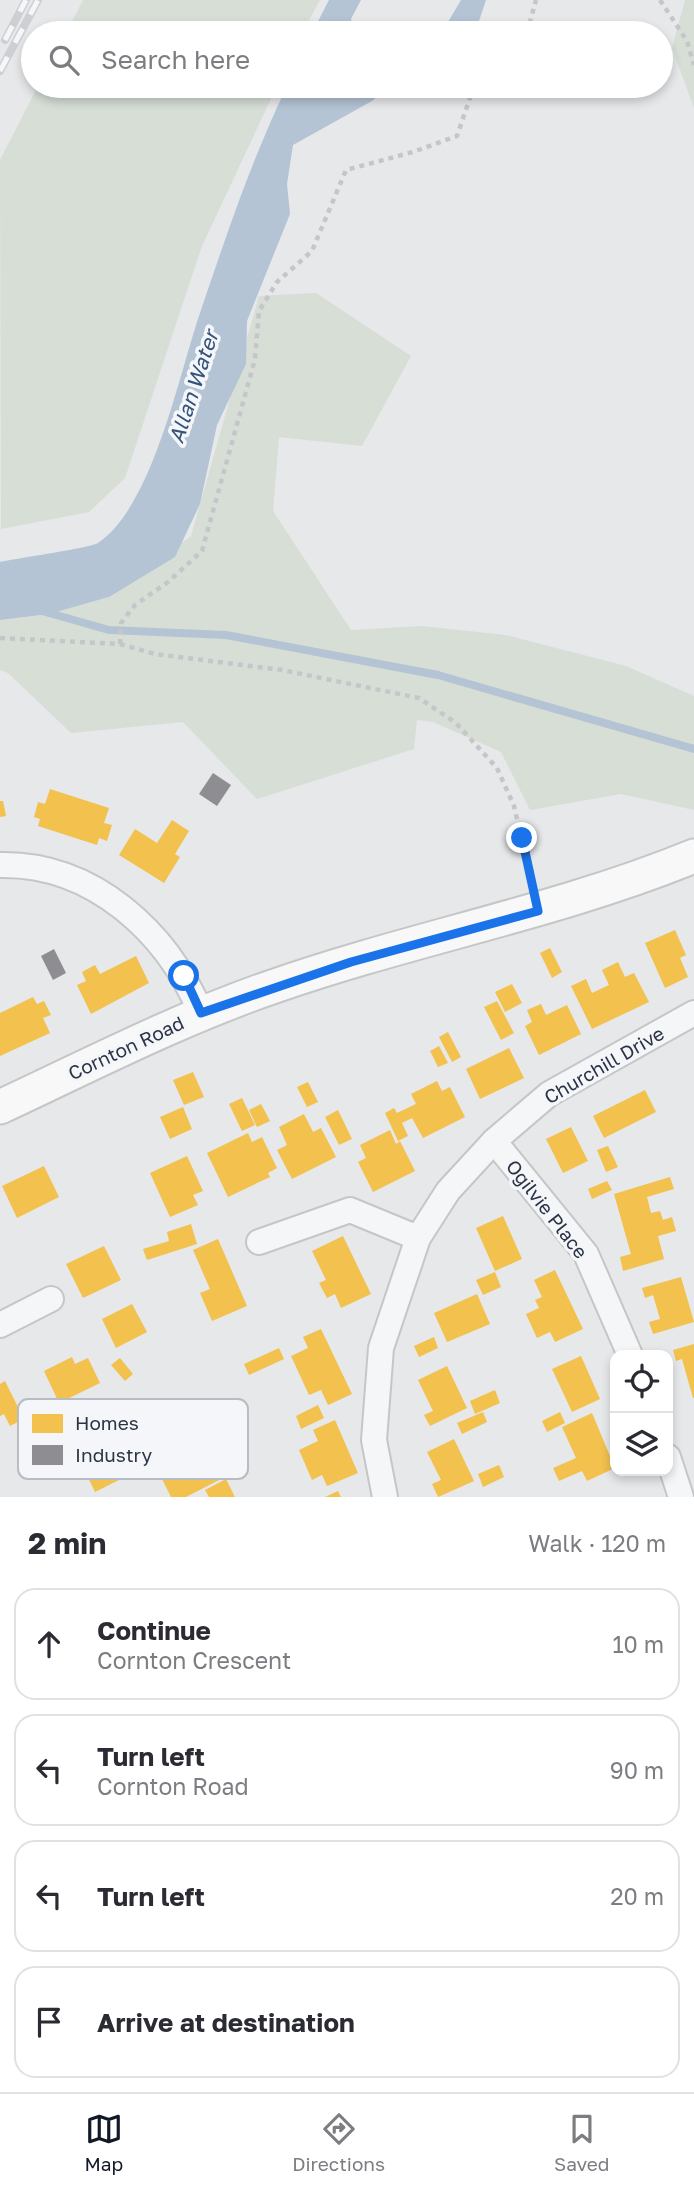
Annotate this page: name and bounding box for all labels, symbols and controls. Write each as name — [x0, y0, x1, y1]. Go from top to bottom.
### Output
search box — [21, 21, 673, 98]
icon: search — [45, 41, 83, 79]
text: Search here — [101, 44, 250, 75]
water label: Allan Water — [163, 324, 224, 446]
route end — [506, 822, 537, 853]
route start — [168, 960, 199, 991]
street label: Cornton Road — [64, 1011, 187, 1084]
street label: Churchill Drive — [540, 1021, 668, 1108]
street label: Ogilvie Place — [502, 1155, 593, 1263]
map controls — [610, 1350, 673, 1476]
button: locate — [610, 1350, 673, 1413]
legend — [18, 1399, 248, 1479]
text: Homes — [75, 1411, 139, 1434]
button: layers — [610, 1413, 673, 1476]
text: Industry — [75, 1443, 152, 1466]
text: 2 min — [28, 1525, 106, 1561]
text: Walk · 120 m — [528, 1529, 666, 1557]
text: Continue — [97, 1615, 211, 1646]
icon: ahead — [30, 1625, 68, 1663]
text: 10 m — [612, 1630, 664, 1658]
text: Cornton Crescent — [97, 1646, 291, 1674]
text: Turn left — [97, 1741, 205, 1772]
icon: left — [30, 1751, 68, 1789]
text: 90 m — [610, 1756, 664, 1784]
text: Cornton Road — [97, 1772, 249, 1800]
icon: left — [30, 1877, 68, 1915]
text: Turn left — [97, 1881, 205, 1912]
text: 20 m — [610, 1882, 664, 1910]
icon: arrive — [30, 2003, 68, 2041]
text: Arrive at destination — [97, 2007, 355, 2038]
tab: Map — [84, 2110, 123, 2175]
tab: Directions — [292, 2110, 385, 2175]
tab: Saved — [554, 2110, 610, 2175]

